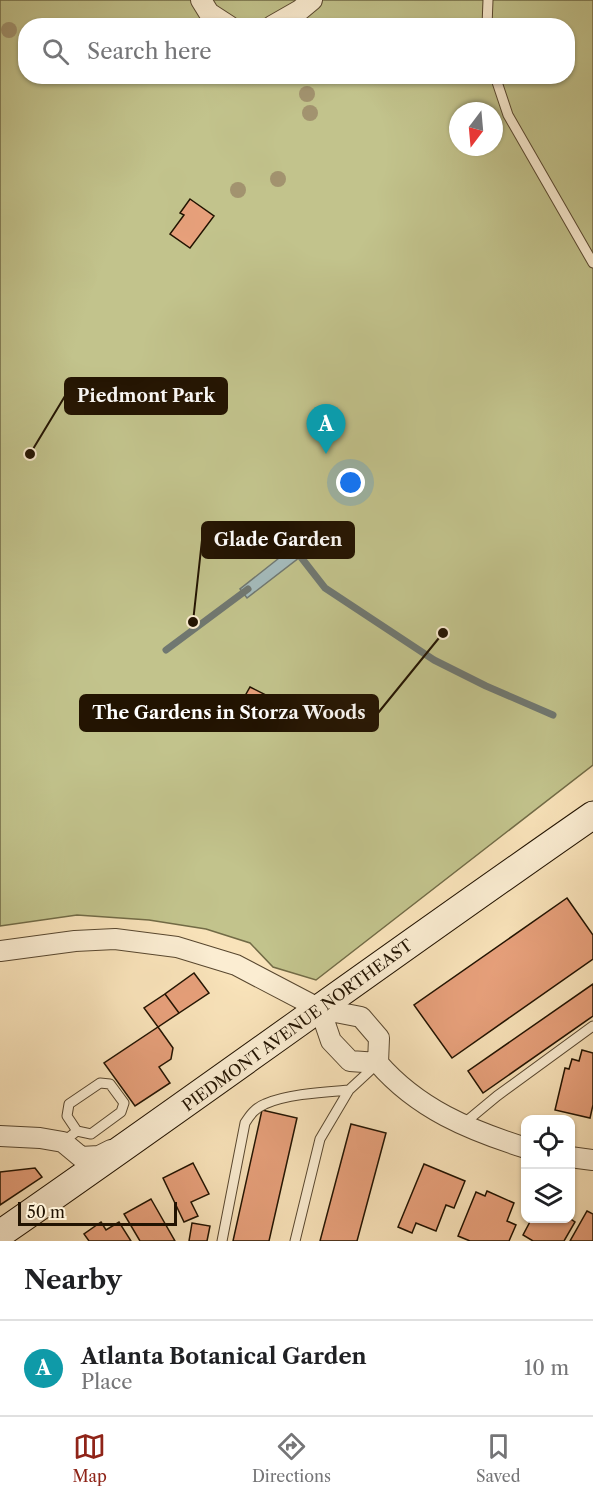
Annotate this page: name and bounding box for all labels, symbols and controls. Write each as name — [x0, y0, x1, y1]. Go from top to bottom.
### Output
search box — [18, 18, 575, 84]
icon: search — [39, 35, 72, 68]
text: Search here — [87, 38, 212, 65]
north arrow — [449, 102, 503, 156]
callout: Piedmont Park — [65, 378, 227, 414]
text: Piedmont Park — [77, 385, 216, 407]
pin: A — [306, 404, 346, 454]
your location — [336, 468, 365, 497]
callout: Glade Garden — [202, 522, 354, 558]
text: Glade Garden — [214, 529, 343, 551]
callout: The Gardens in Storza Woods — [80, 695, 378, 731]
text: The Gardens in Storza Woods — [92, 702, 366, 724]
street label: PIEDMONT AVENUE NORTHEAST — [178, 935, 416, 1115]
map controls — [521, 1115, 575, 1223]
button: locate — [521, 1115, 575, 1169]
button: layers — [521, 1169, 575, 1223]
scale bar — [18, 1199, 177, 1226]
text: 50 m — [27, 1202, 65, 1222]
text: Nearby — [24, 1264, 122, 1296]
text: Atlanta Botanical Garden — [81, 1343, 367, 1370]
text: A — [36, 1356, 51, 1380]
text: 10 m — [524, 1356, 569, 1380]
text: Place — [81, 1370, 132, 1394]
tab: Map — [73, 1430, 107, 1486]
tab: Directions — [252, 1430, 331, 1486]
tab: Saved — [476, 1430, 520, 1486]

